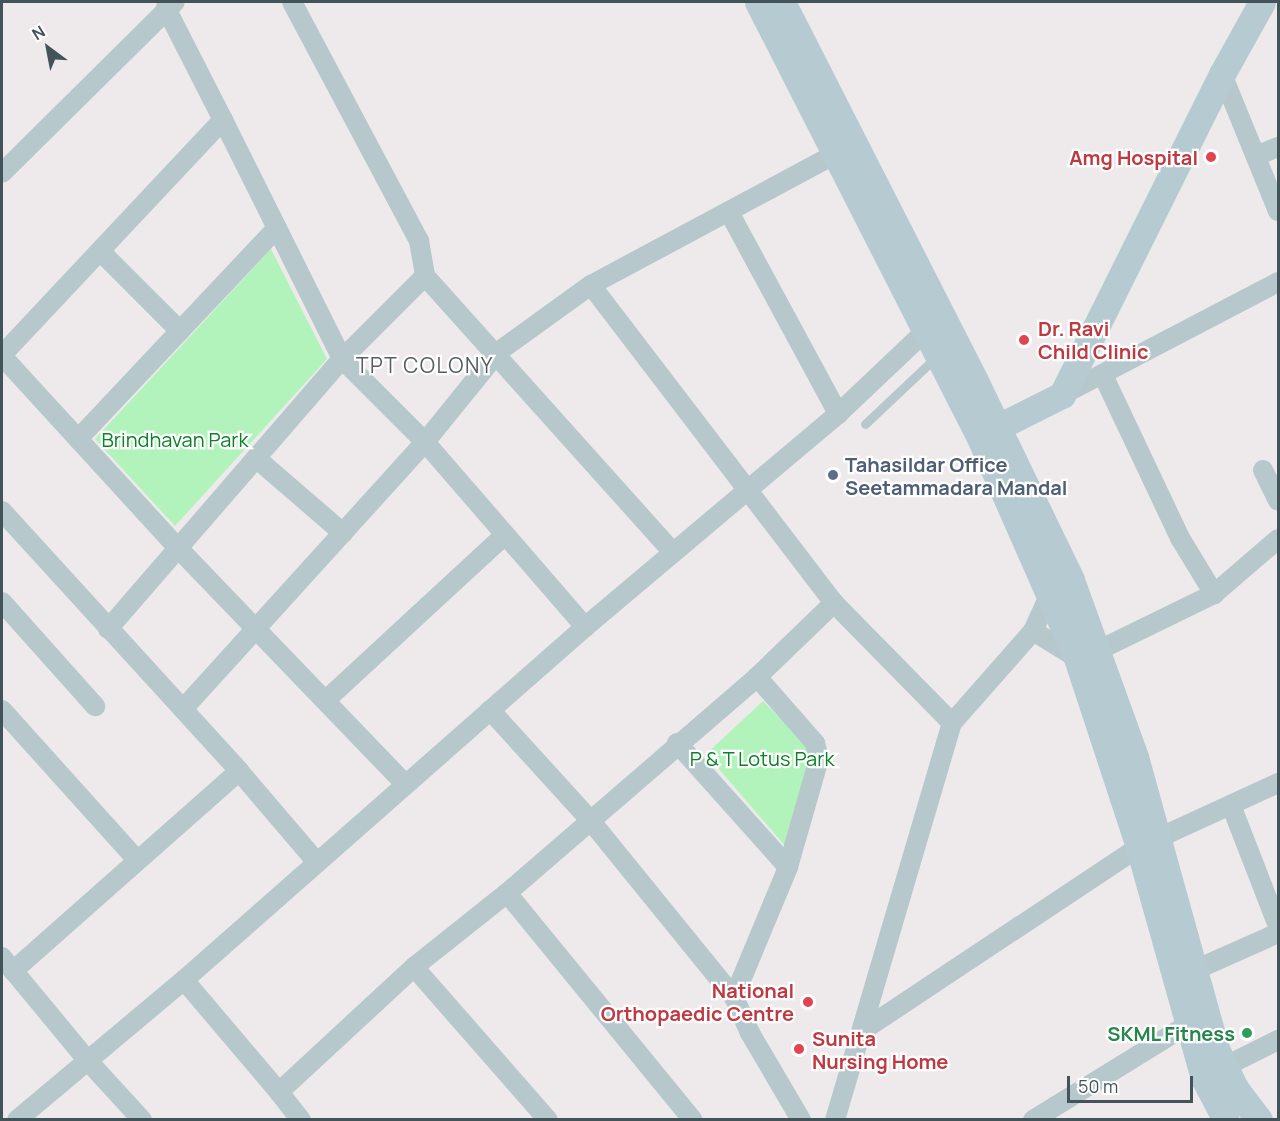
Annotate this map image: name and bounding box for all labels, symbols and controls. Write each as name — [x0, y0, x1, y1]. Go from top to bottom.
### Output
north arrow — [18, 18, 78, 78]
text: N — [28, 20, 49, 45]
place label: Amg Hospital — [1069, 145, 1198, 169]
marker: Amg Hospital — [1202, 148, 1220, 166]
place label: Dr. Ravi Child Clinic — [1038, 316, 1148, 363]
marker: Dr. Ravi Child Clinic — [1015, 331, 1033, 349]
district label: TPT COLONY — [356, 352, 494, 378]
park label: Brindhavan Park — [102, 427, 248, 451]
place label: Tahasildar Office Seetammadara Mandal — [845, 452, 1067, 499]
marker: Tahasildar Office Seetammadara Mandal — [826, 468, 840, 482]
park label: P & T Lotus Park — [689, 746, 835, 770]
place label: National Orthopaedic Centre — [601, 978, 794, 1025]
marker: National Orthopaedic Centre — [799, 993, 817, 1011]
place label: SKML Fitness — [1106, 1021, 1235, 1045]
place label: Sunita Nursing Home — [812, 1026, 948, 1073]
marker: SKML Fitness — [1240, 1026, 1254, 1040]
marker: Sunita Nursing Home — [790, 1040, 808, 1058]
scale bar — [1070, 1064, 1196, 1102]
text: 50 m — [1078, 1074, 1118, 1098]

